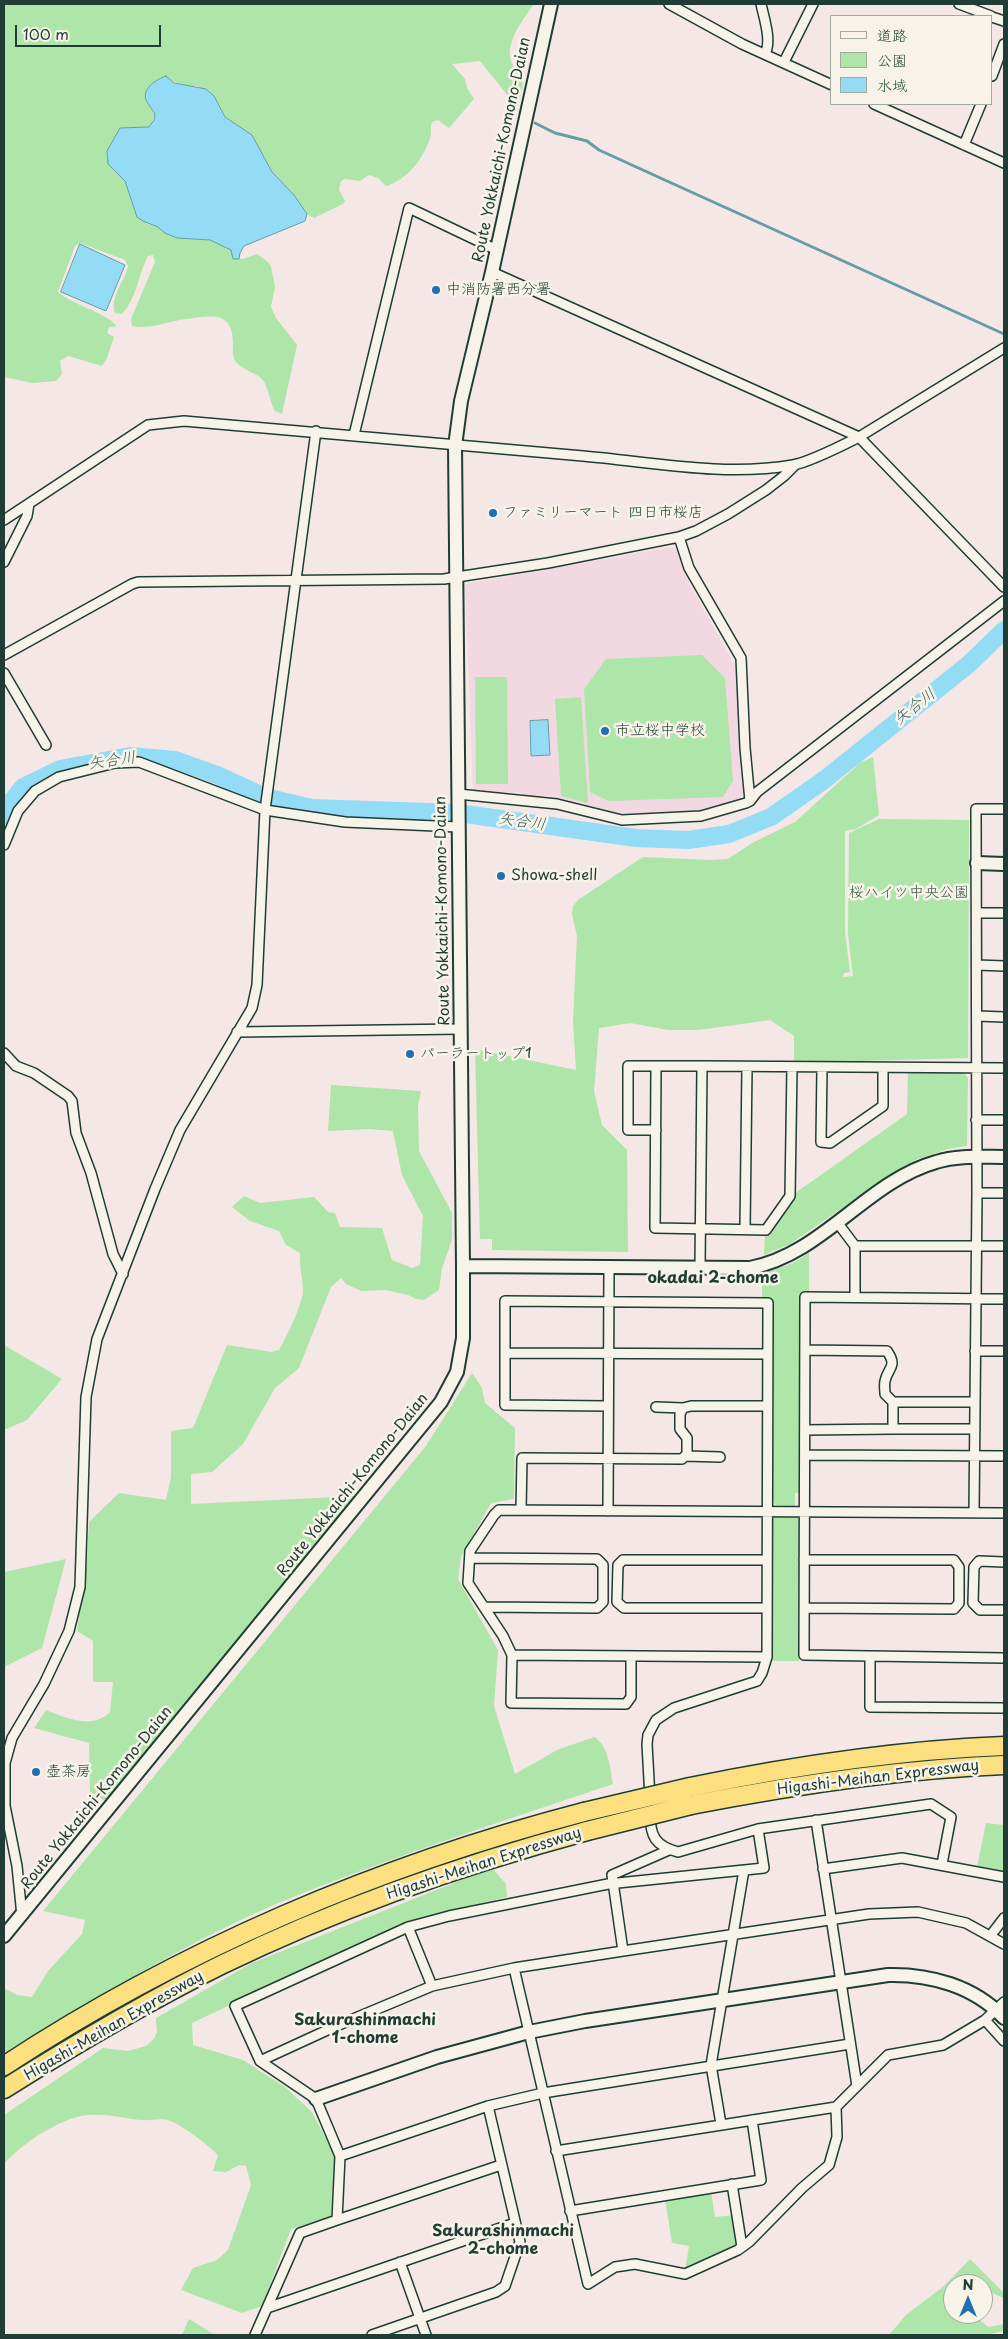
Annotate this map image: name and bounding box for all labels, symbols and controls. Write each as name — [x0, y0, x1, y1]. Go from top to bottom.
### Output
scale bar — [18, 15, 164, 47]
legend — [830, 15, 993, 105]
text: 100 m — [23, 22, 69, 45]
text: 道路 — [877, 23, 907, 46]
street label: Route Yokkaichi-Komono-Daian — [469, 36, 535, 264]
text: 公園 — [877, 48, 907, 71]
text: 水域 — [877, 73, 907, 96]
place label: 中消防署西分署 — [446, 281, 551, 299]
marker: 中消防署西分署 — [430, 284, 442, 296]
place label: ファミリーマート 四日市桜店 — [503, 504, 703, 522]
marker: ファミリーマート 四日市桜店 — [487, 507, 499, 519]
water label: 矢合川 — [890, 684, 940, 730]
place label: 市立桜中学校 — [615, 722, 705, 740]
marker: 市立桜中学校 — [599, 725, 611, 737]
water label: 矢合川 — [87, 748, 137, 774]
street label: Route Yokkaichi-Komono-Daian — [432, 796, 454, 1026]
water label: 矢合川 — [497, 809, 547, 835]
place label: Showa-shell — [511, 867, 597, 885]
marker: Showa-shell — [495, 870, 507, 882]
park label: 桜ハイツ中央公園 — [849, 884, 969, 902]
place label: パーラートップ1 — [420, 1045, 532, 1063]
marker: パーラートップ1 — [404, 1048, 416, 1060]
district label: okadai 2-chome — [647, 1269, 779, 1289]
street label: Route Yokkaichi-Komono-Daian — [274, 1390, 432, 1580]
street label: Route Yokkaichi-Komono-Daian — [18, 1703, 176, 1893]
street label: Higashi-Meihan Expressway — [776, 1757, 980, 1799]
place label: 壺茶房 — [46, 1763, 91, 1781]
marker: 壺茶房 — [30, 1766, 42, 1778]
street label: Higashi-Meihan Expressway — [385, 1824, 583, 1904]
street label: Higashi-Meihan Expressway — [21, 1967, 207, 2085]
district label: Sakurashinmachi 1-chome — [294, 2011, 436, 2049]
district label: Sakurashinmachi 2-chome — [432, 2222, 574, 2260]
north arrow — [943, 2274, 993, 2324]
text: N — [962, 2274, 974, 2295]

